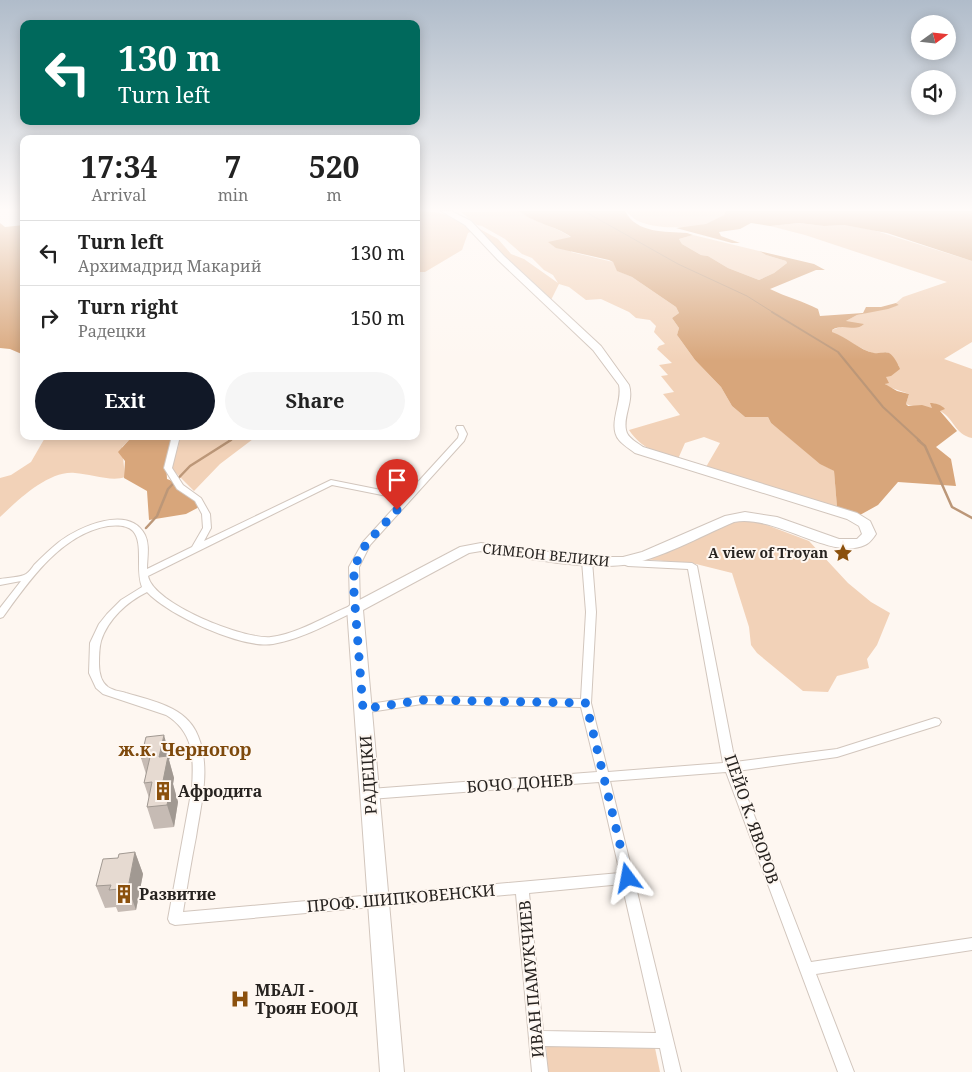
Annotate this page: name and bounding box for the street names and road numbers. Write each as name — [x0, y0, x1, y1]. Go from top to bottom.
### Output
street label: СИМЕОН ВЕЛИКИ — [481, 538, 611, 571]
street label: РАДЕЦКИ — [354, 734, 382, 816]
street label: ПЕЙО К. ЯВОРОВ — [719, 751, 785, 887]
street label: БОЧО ДОНЕВ — [466, 768, 574, 798]
street label: ПРОФ. ШИПКОВЕНСКИ — [306, 879, 496, 917]
street label: ИВАН ПАМУКЧИЕВ — [513, 899, 549, 1059]

